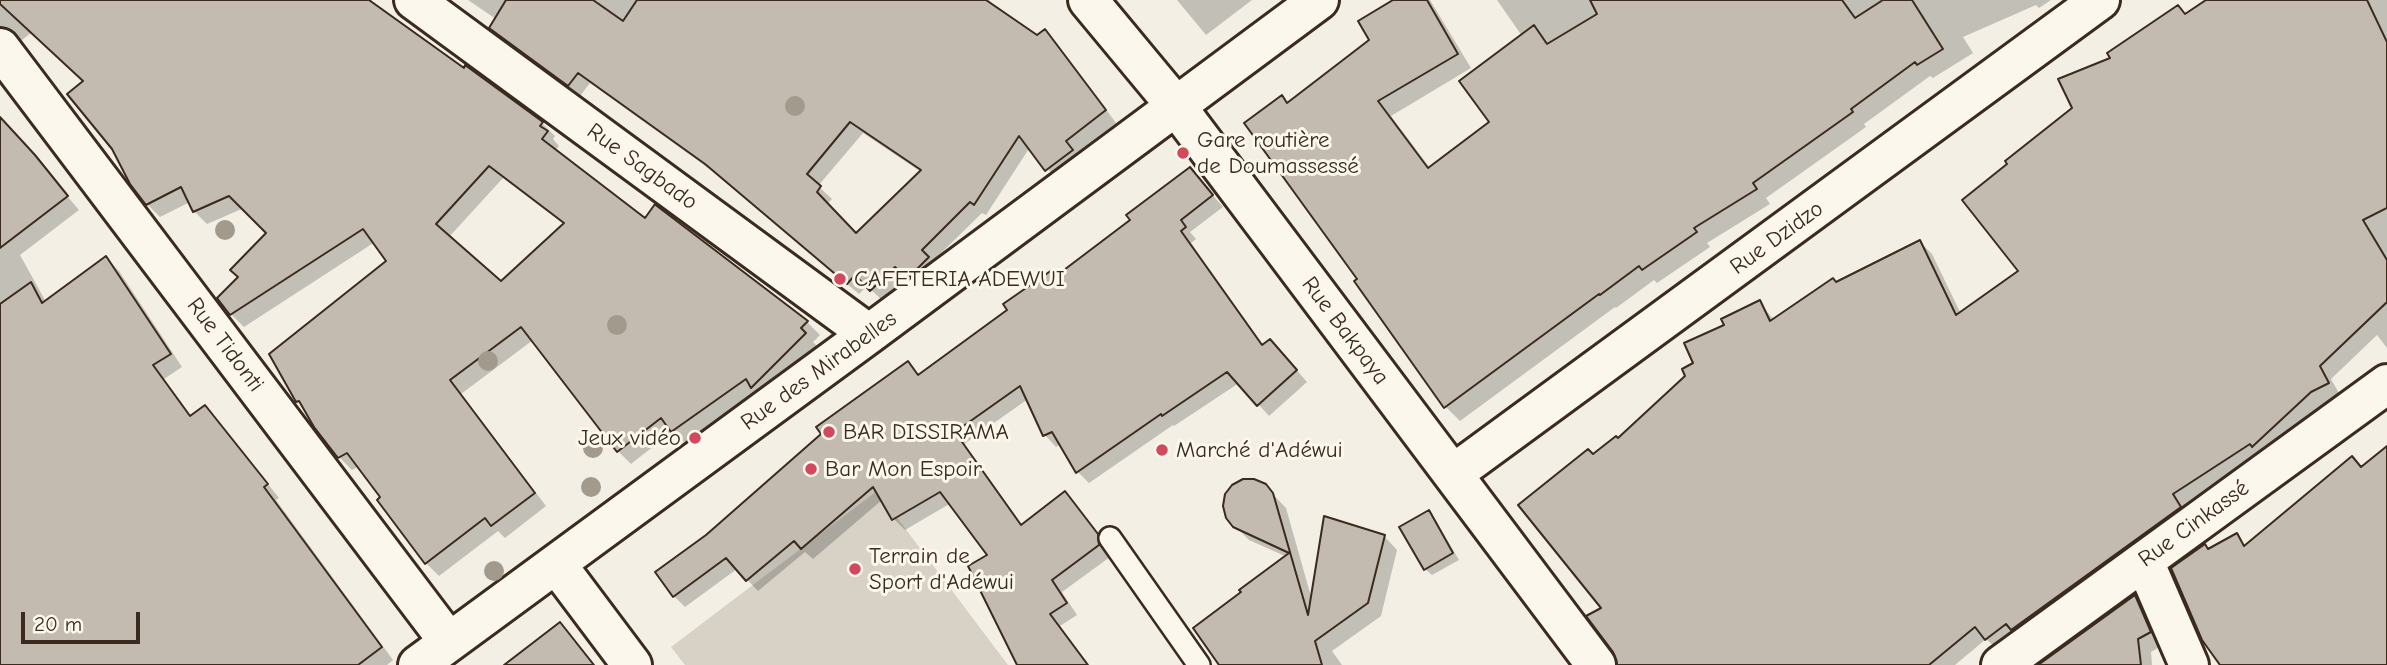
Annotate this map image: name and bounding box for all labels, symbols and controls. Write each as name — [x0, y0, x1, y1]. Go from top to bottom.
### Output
street label: Rue Sagbado — [581, 118, 703, 216]
place label: Gare routière de Doumassessé — [1197, 126, 1359, 180]
marker: Gare routière de Doumassessé — [1175, 145, 1191, 161]
street label: Rue Dzidzo — [1725, 195, 1829, 281]
place label: CAFETERIA ADEWUI — [854, 265, 1065, 293]
marker: CAFETERIA ADEWUI — [832, 271, 848, 287]
street label: Rue Bakpaya — [1296, 272, 1394, 390]
street label: Rue Tidonti — [181, 292, 269, 398]
street label: Rue des Mirabelles — [736, 305, 902, 437]
place label: BAR DISSIRAMA — [843, 418, 1009, 446]
place label: Jeux vidéo — [578, 424, 681, 452]
marker: BAR DISSIRAMA — [821, 424, 837, 440]
marker: Jeux vidéo — [687, 430, 703, 446]
place label: Marché d'Adéwui — [1176, 436, 1343, 464]
marker: Marché d'Adéwui — [1154, 442, 1170, 458]
place label: Bar Mon Espoir — [825, 455, 982, 483]
marker: Bar Mon Espoir — [803, 461, 819, 477]
street label: Rue Cinkassé — [2133, 475, 2255, 573]
place label: Terrain de Sport d'Adéwui — [869, 542, 1014, 596]
marker: Terrain de Sport d'Adéwui — [847, 561, 863, 577]
scale bar — [24, 598, 144, 642]
text: 20 m — [34, 612, 82, 636]

